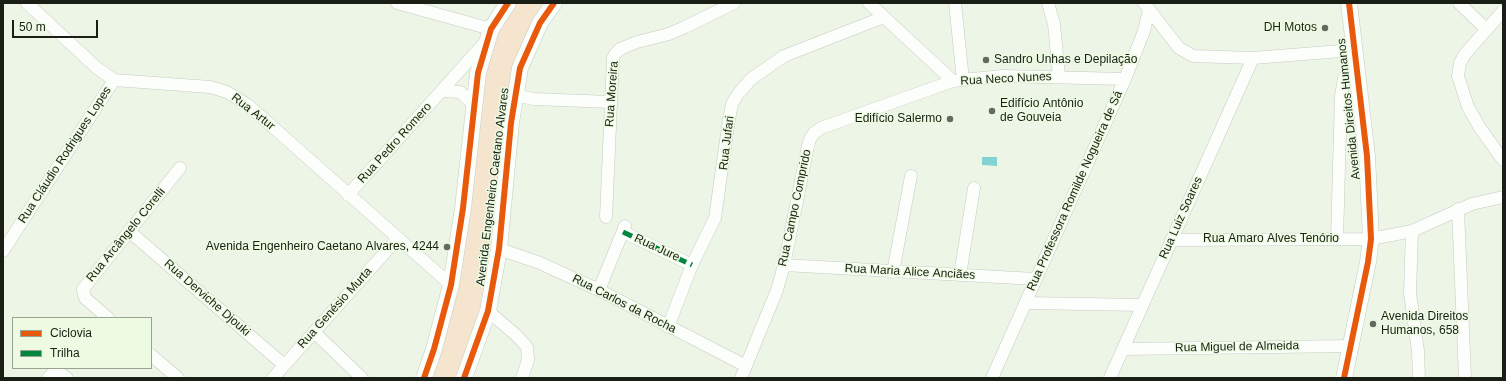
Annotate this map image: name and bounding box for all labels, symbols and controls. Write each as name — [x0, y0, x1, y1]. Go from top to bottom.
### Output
scale bar — [14, 12, 100, 38]
text: 50 m — [19, 20, 46, 34]
place label: DH Motos — [1264, 21, 1317, 35]
marker: DH Motos — [1320, 23, 1330, 33]
street label: Avenida Direitos Humanos — [1334, 38, 1364, 180]
place label: Sandro Unhas e Depilação — [994, 53, 1137, 67]
marker: Sandro Unhas e Depilação — [981, 55, 991, 65]
street label: Rua Moreira — [603, 61, 621, 127]
street label: Rua Neco Nunes — [960, 69, 1052, 89]
street label: Rua Cláudio Rodrigues Lopes — [15, 84, 115, 226]
street label: Avenida Engenheiro Caetano Alvares — [474, 87, 512, 287]
street label: Rua Professora Romilde Nogueira de Sá — [1024, 89, 1126, 293]
street label: Rua Artur — [228, 91, 278, 133]
place label: Edifício Antônio de Gouveia — [1000, 97, 1083, 125]
street label: Rua Pedro Romero — [355, 100, 435, 186]
marker: Edifício Antônio de Gouveia — [987, 106, 997, 116]
place label: Edifício Salermo — [855, 112, 942, 126]
marker: Edifício Salermo — [945, 114, 955, 124]
street label: Rua Jufari — [717, 115, 737, 171]
street label: Rua Campo Comprido — [776, 148, 814, 268]
street label: Rua Luiz Soares — [1156, 175, 1206, 261]
street label: Rua Arcângelo Corelli — [84, 185, 168, 285]
street label: Rua Jure — [632, 231, 682, 265]
street label: Rua Amaro Alves Tenório — [1203, 232, 1339, 246]
place label: Avenida Engenheiro Caetano Alvares, 4244 — [206, 240, 439, 254]
marker: Avenida Engenheiro Caetano Alvares, 4244 — [442, 242, 452, 252]
street label: Rua Derviche Djouki — [161, 257, 253, 339]
street label: Rua Maria Alice Anciães — [844, 261, 976, 283]
street label: Rua Genésio Murta — [295, 265, 375, 351]
street label: Rua Carlos da Rocha — [570, 272, 678, 336]
place label: Avenida Direitos Humanos, 658 — [1381, 310, 1468, 338]
legend — [12, 317, 152, 369]
marker: Avenida Direitos Humanos, 658 — [1368, 319, 1378, 329]
text: Ciclovia — [50, 326, 92, 340]
street label: Rua Miguel de Almeida — [1175, 339, 1299, 355]
text: Trilha — [50, 346, 80, 360]

